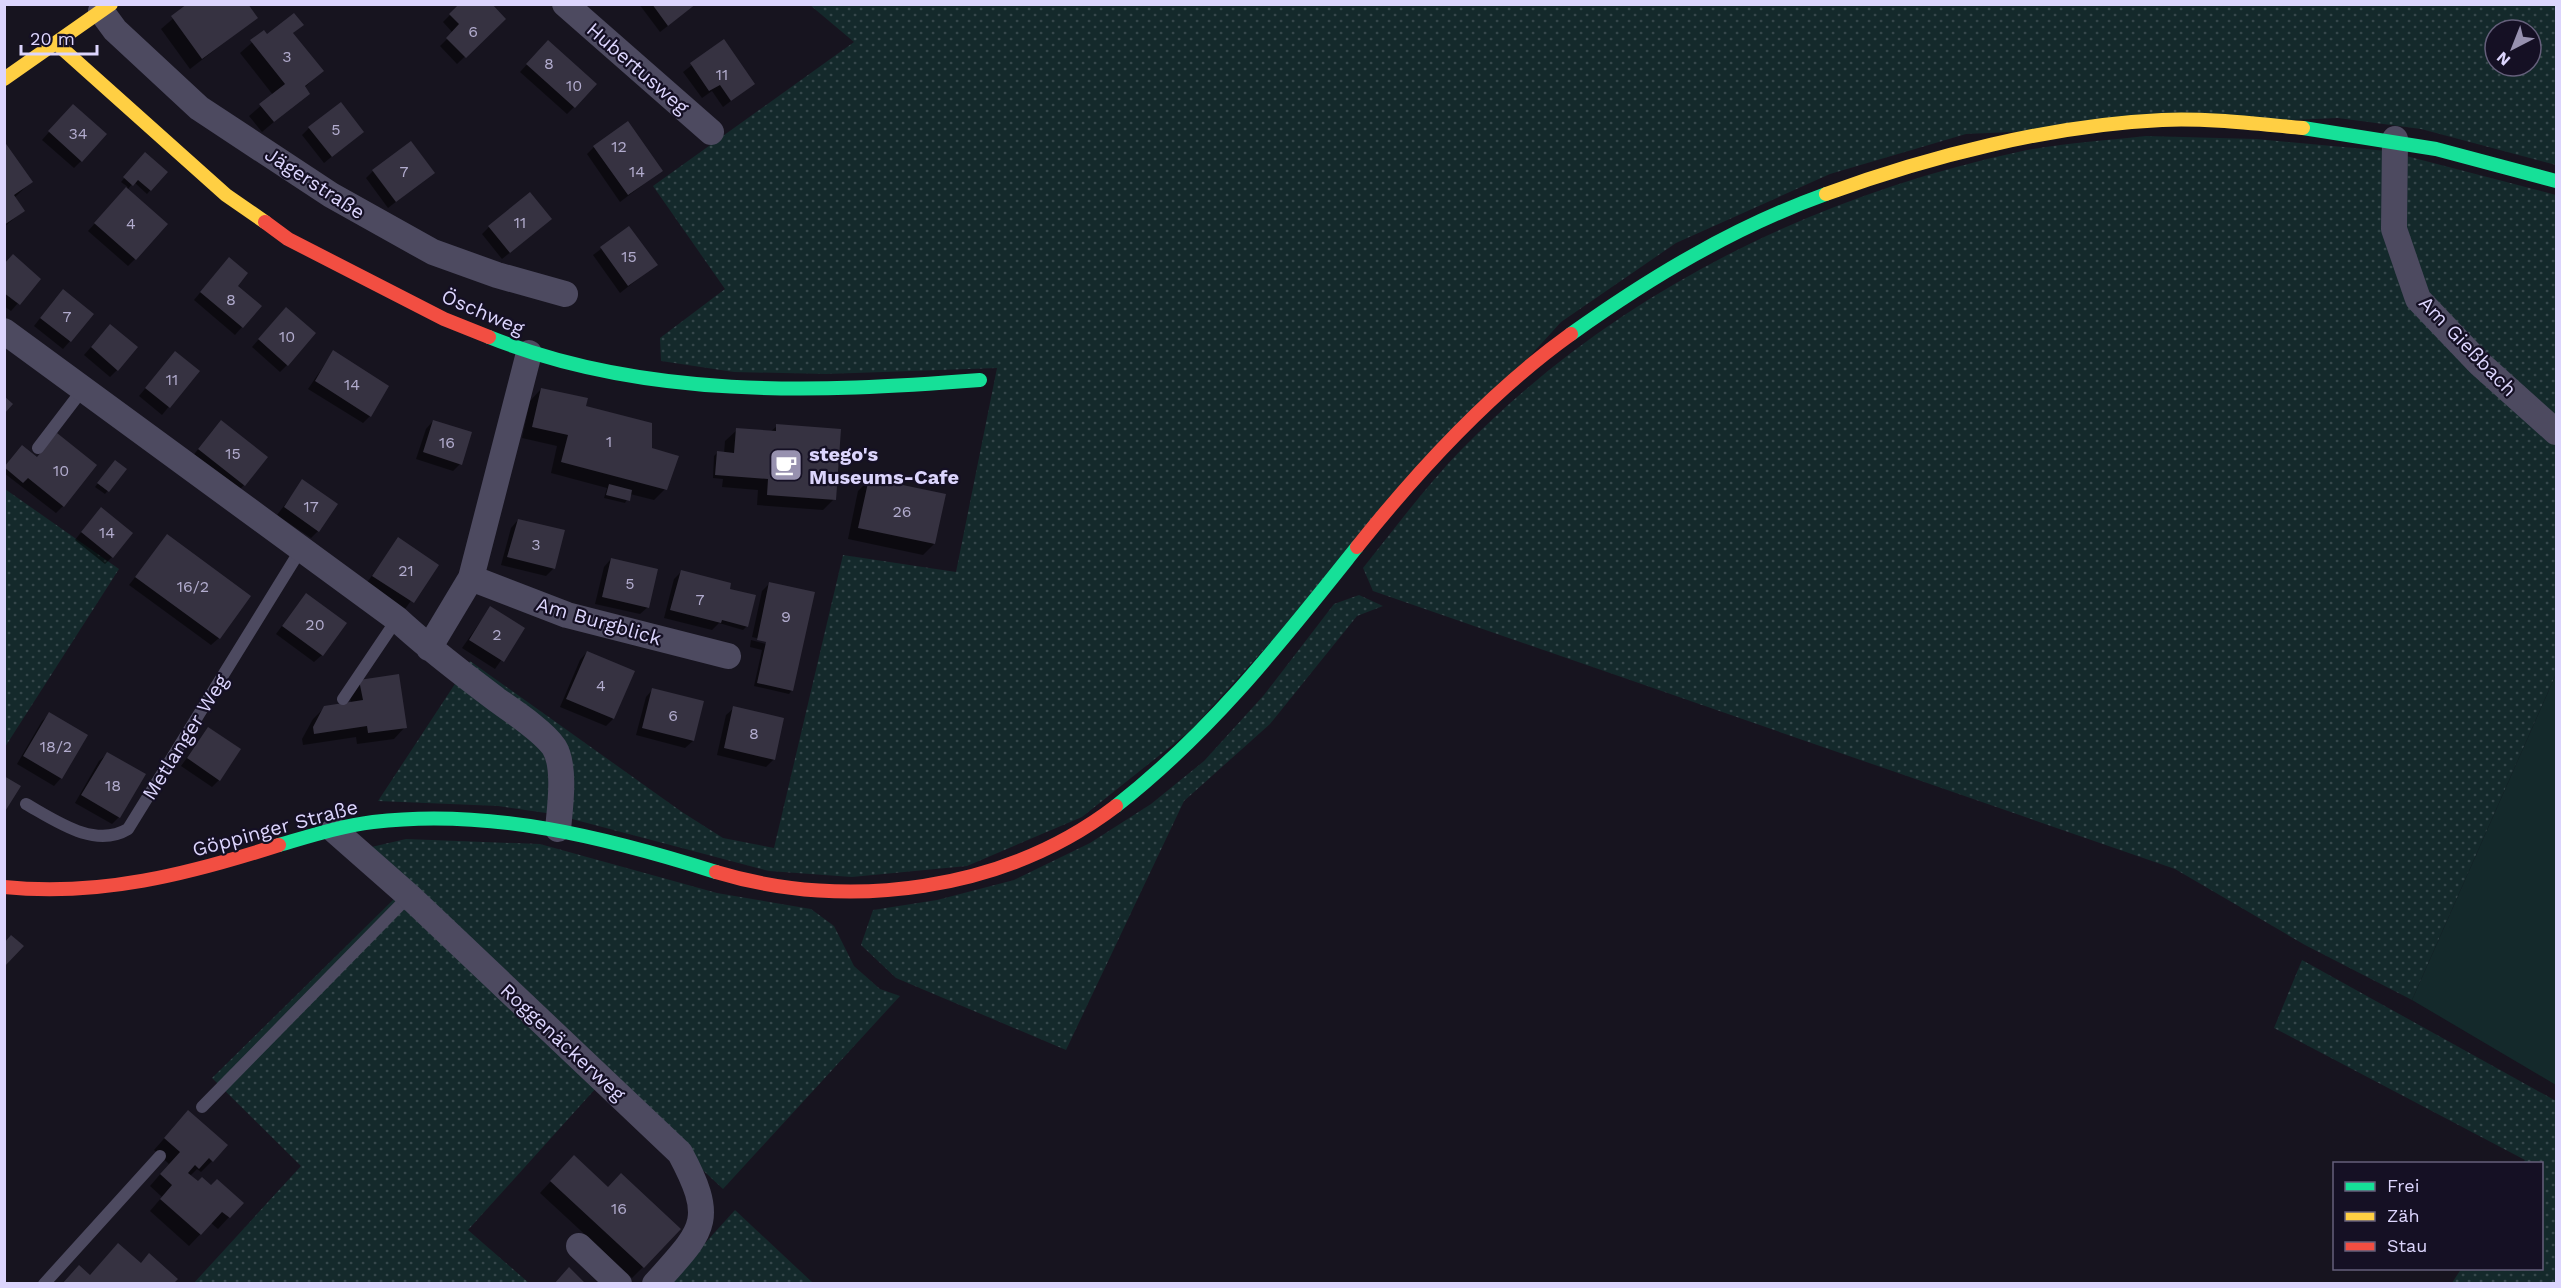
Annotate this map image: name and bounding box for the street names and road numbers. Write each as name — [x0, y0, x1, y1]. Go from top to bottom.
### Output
street label: Hubertusweg — [582, 17, 694, 119]
street label: Jägerstraße — [261, 142, 369, 224]
street label: Öschweg — [438, 284, 528, 340]
street label: Am Gießbach — [2414, 291, 2522, 401]
street label: Am Burgblick — [534, 592, 664, 650]
street label: Metlanger Weg — [137, 670, 233, 804]
street label: Göppinger Straße — [190, 794, 360, 862]
street label: Roggenäckerweg — [496, 978, 631, 1106]

